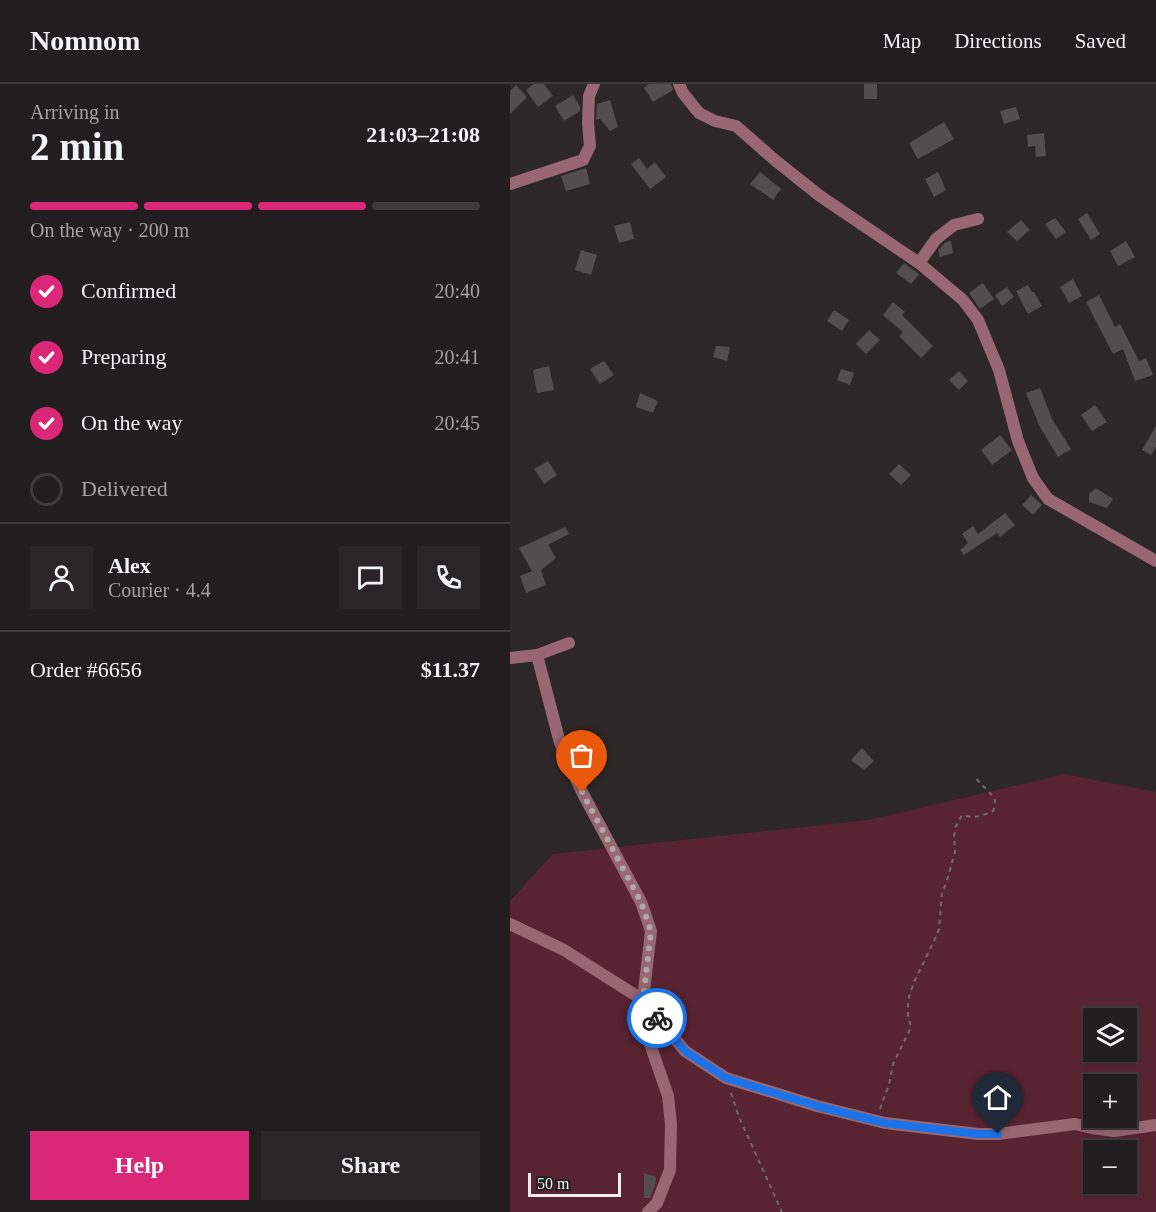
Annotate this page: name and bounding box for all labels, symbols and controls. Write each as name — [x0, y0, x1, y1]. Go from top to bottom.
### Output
text: Nomnom — [30, 25, 140, 56]
text: Map — [883, 29, 921, 53]
text: Directions — [954, 29, 1042, 53]
text: Saved — [1075, 29, 1126, 53]
text: Arriving in — [30, 101, 119, 123]
text: 21:03–21:08 — [366, 122, 480, 147]
text: 2 min — [30, 125, 124, 168]
text: On the way · 200 m — [30, 219, 189, 241]
icon: check — [30, 275, 63, 308]
text: Confirmed — [81, 278, 176, 303]
text: 20:40 — [434, 280, 480, 302]
icon: check — [30, 341, 63, 374]
text: Preparing — [81, 344, 167, 369]
text: 20:41 — [434, 346, 480, 368]
icon: check — [30, 407, 63, 440]
text: On the way — [81, 410, 182, 435]
text: 20:45 — [434, 412, 480, 434]
text: Delivered — [81, 476, 168, 501]
button: person — [30, 546, 93, 609]
button: chat — [339, 546, 402, 609]
button: phone — [417, 546, 480, 609]
text: Alex — [108, 553, 151, 578]
text: Courier · 4.4 — [108, 579, 211, 601]
text: Order #6656 — [30, 657, 142, 682]
text: $11.37 — [421, 657, 480, 682]
pin — [556, 730, 607, 792]
icon: bag — [565, 739, 598, 772]
courier — [627, 988, 687, 1048]
icon: bike — [641, 1002, 674, 1035]
map controls — [1083, 1008, 1137, 1194]
button: layers — [1083, 1008, 1137, 1062]
pin — [972, 1072, 1023, 1134]
button: + — [1083, 1074, 1137, 1128]
icon: home — [981, 1081, 1014, 1114]
button: Help — [30, 1131, 249, 1200]
button: Share — [261, 1131, 480, 1200]
button: − — [1083, 1140, 1137, 1194]
scale bar — [528, 1170, 621, 1198]
text: 50 m — [537, 1175, 569, 1192]

